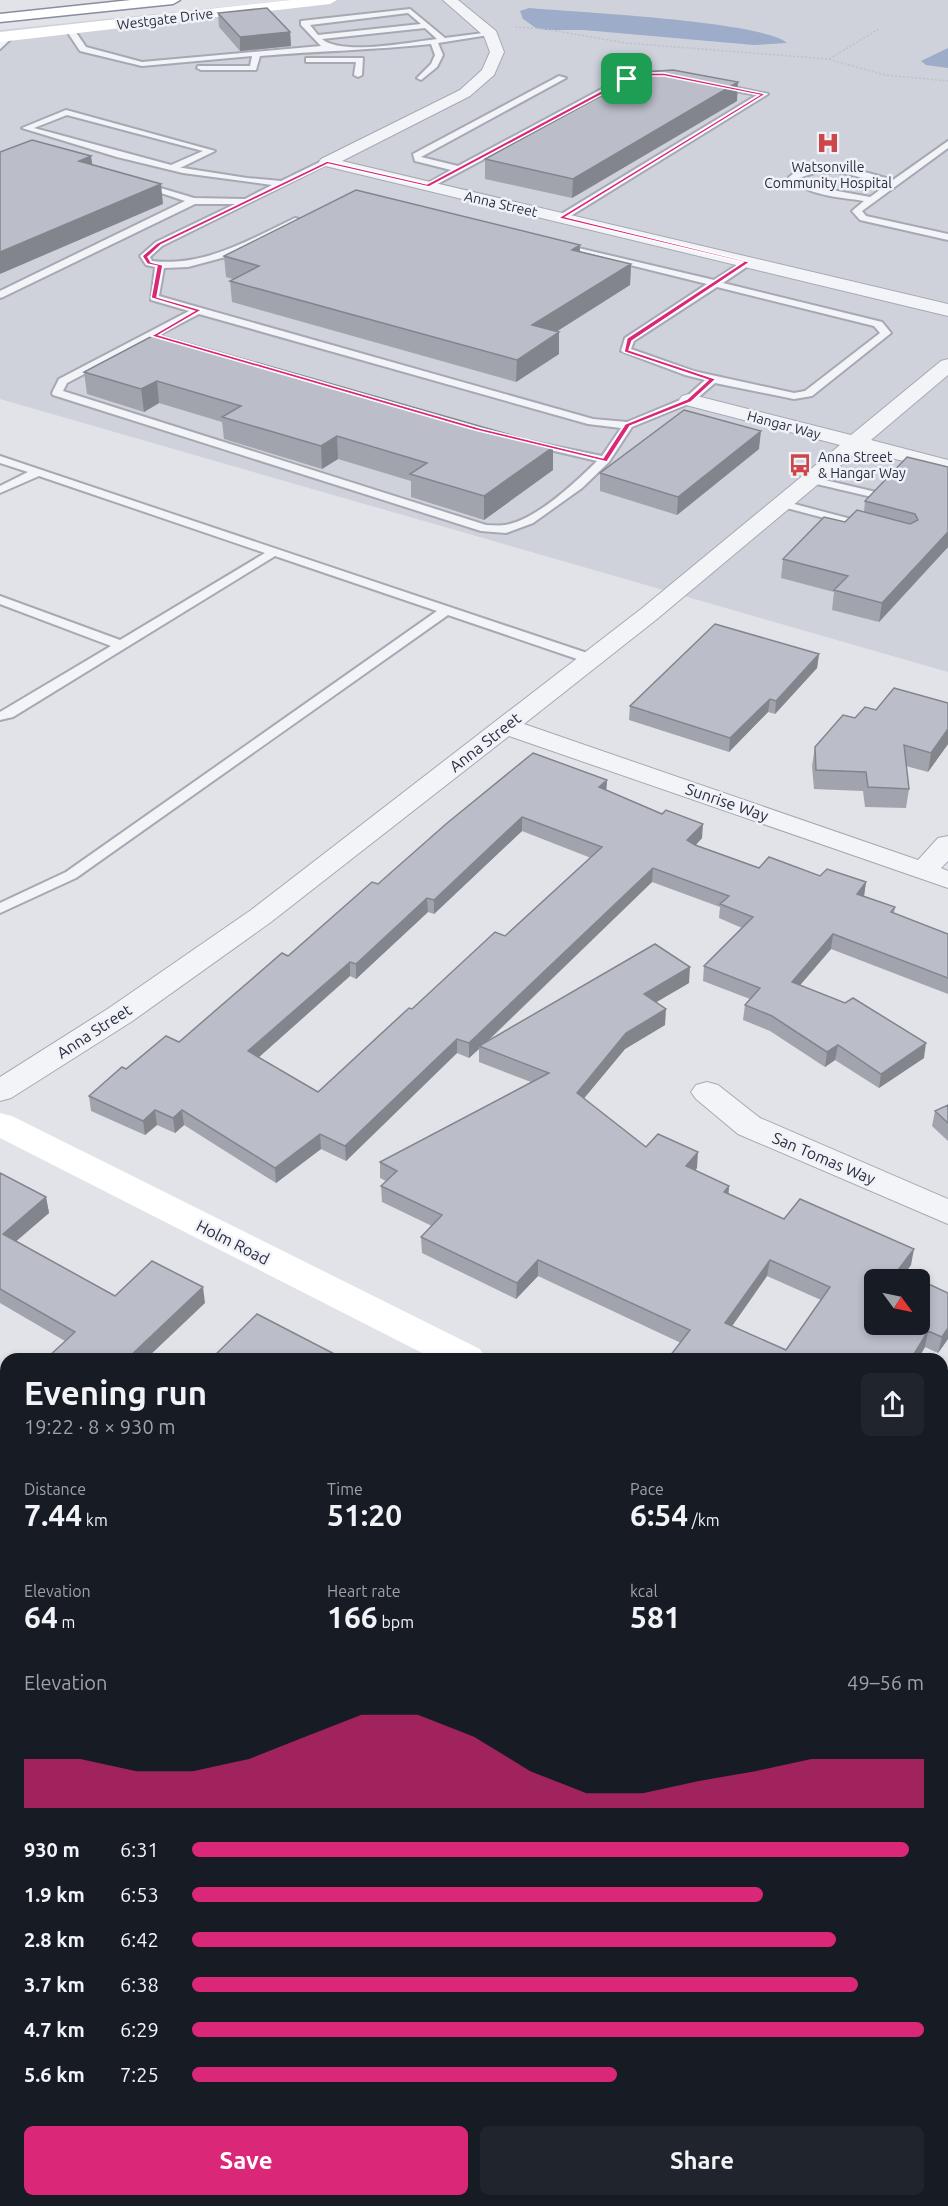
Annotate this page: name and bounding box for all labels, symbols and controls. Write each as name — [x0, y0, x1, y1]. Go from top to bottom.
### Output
street label: Westgate Drive — [116, 5, 214, 33]
pin — [601, 53, 652, 104]
icon: arrive — [610, 62, 643, 95]
hospital icon: Watsonville Community Hospital — [815, 130, 841, 156]
place label: Watsonville Community Hospital — [764, 159, 892, 191]
street label: Anna Street — [463, 188, 540, 220]
street label: Hangar Way — [746, 408, 823, 443]
place label: Anna Street & Hangar Way — [818, 449, 906, 481]
bus stop icon: Anna Street & Hangar Way — [787, 452, 813, 478]
street label: Anna Street — [446, 708, 525, 775]
street label: Sunrise Way — [683, 779, 771, 825]
street label: Anna Street — [53, 1000, 135, 1062]
street label: San Tomas Way — [770, 1128, 878, 1188]
street label: Holm Road — [194, 1216, 272, 1268]
north arrow — [864, 1269, 930, 1335]
map controls — [864, 1269, 930, 1335]
button: share — [861, 1373, 924, 1436]
text: Evening run — [24, 1374, 207, 1411]
text: 19:22 · 8 × 930 m — [24, 1415, 176, 1438]
text: Distance — [24, 1480, 86, 1498]
text: Time — [327, 1480, 363, 1498]
text: Pace — [630, 1480, 664, 1498]
text: 7.44 — [24, 1498, 82, 1532]
text: 51:20 — [327, 1498, 402, 1532]
text: 6:54 — [630, 1498, 688, 1532]
text: km — [82, 1511, 108, 1529]
text: /km — [688, 1511, 720, 1529]
text: Elevation — [24, 1582, 91, 1600]
text: Heart rate — [327, 1582, 401, 1600]
text: kcal — [630, 1582, 658, 1600]
text: 64 — [24, 1600, 58, 1634]
text: 166 — [327, 1600, 378, 1634]
text: 581 — [630, 1600, 681, 1634]
text: m — [58, 1613, 75, 1631]
text: bpm — [378, 1613, 414, 1631]
text: Elevation — [24, 1671, 107, 1694]
text: 49–56 m — [847, 1671, 924, 1694]
text: 930 m — [24, 1838, 80, 1861]
text: 6:31 — [120, 1838, 159, 1861]
text: 1.9 km — [24, 1883, 85, 1906]
text: 6:53 — [120, 1883, 159, 1906]
text: 2.8 km — [24, 1928, 85, 1951]
text: 6:42 — [120, 1928, 159, 1951]
text: 3.7 km — [24, 1973, 85, 1996]
text: 6:38 — [120, 1973, 159, 1996]
text: 4.7 km — [24, 2018, 85, 2041]
text: 6:29 — [120, 2018, 159, 2041]
text: 5.6 km — [24, 2063, 85, 2086]
text: 7:25 — [120, 2063, 159, 2086]
button: Save — [24, 2126, 468, 2195]
button: Share — [480, 2126, 924, 2195]

